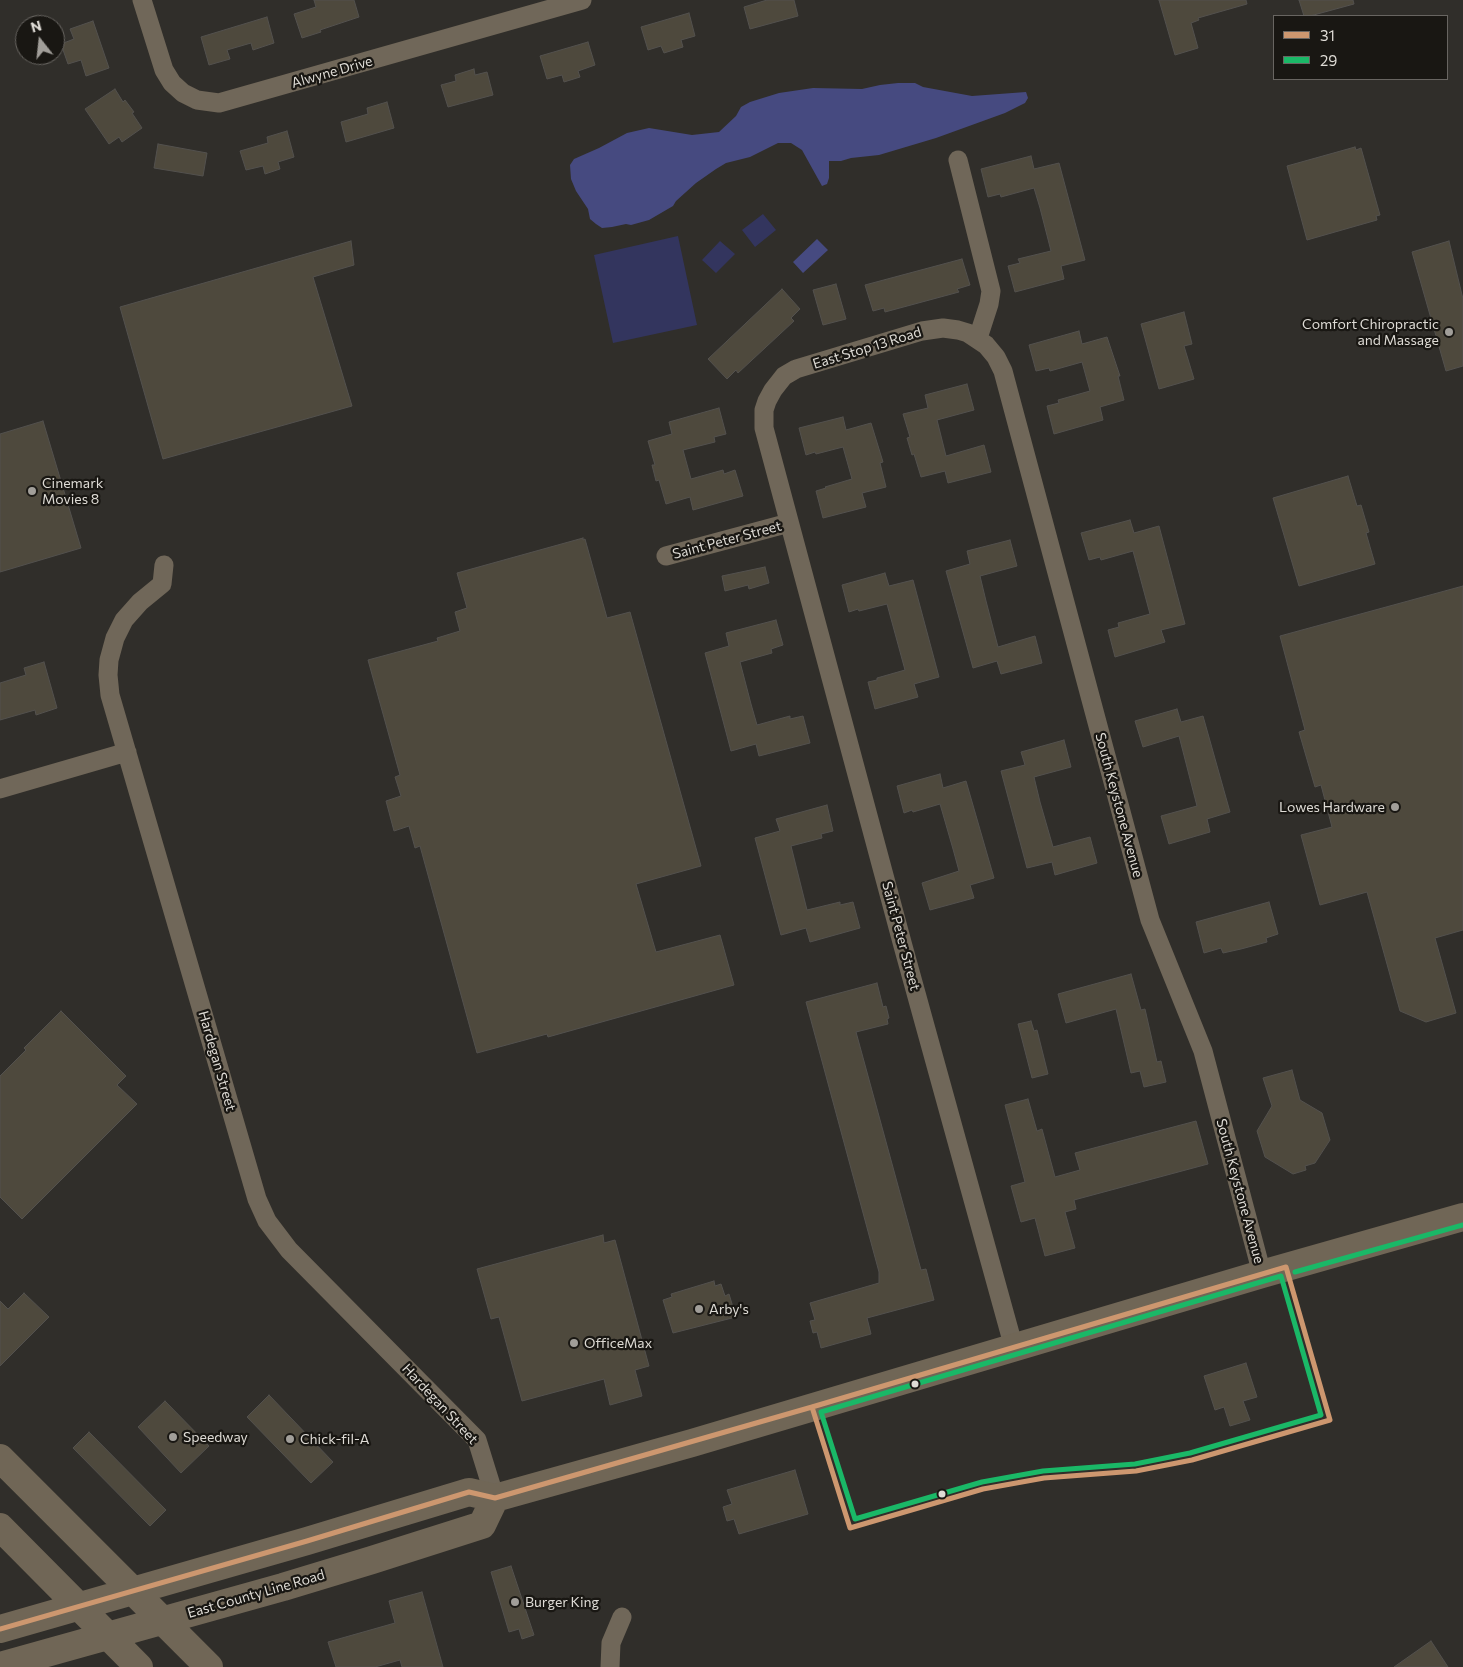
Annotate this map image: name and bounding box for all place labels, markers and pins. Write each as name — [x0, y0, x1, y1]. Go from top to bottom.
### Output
place label: Comfort Chiropractic and Massage — [1302, 316, 1439, 348]
marker: Comfort Chiropractic and Massage — [1443, 326, 1455, 338]
place label: Cinemark Movies 8 — [42, 475, 103, 508]
marker: Cinemark Movies 8 — [26, 485, 38, 497]
place label: Lowes Hardware — [1279, 799, 1385, 815]
marker: Lowes Hardware — [1389, 801, 1401, 813]
place label: Arby's — [709, 1301, 749, 1317]
marker: Arby's — [693, 1303, 705, 1315]
place label: OfficeMax — [584, 1335, 652, 1351]
marker: OfficeMax — [568, 1337, 580, 1349]
unlabelled marker — [910, 1379, 920, 1389]
place label: Speedway — [183, 1429, 248, 1445]
marker: Speedway — [167, 1431, 179, 1443]
place label: Chick-fil-A — [300, 1431, 369, 1447]
marker: Chick-fil-A — [284, 1433, 296, 1445]
unlabelled marker — [937, 1489, 947, 1499]
place label: Burger King — [525, 1594, 599, 1610]
marker: Burger King — [509, 1596, 521, 1608]

